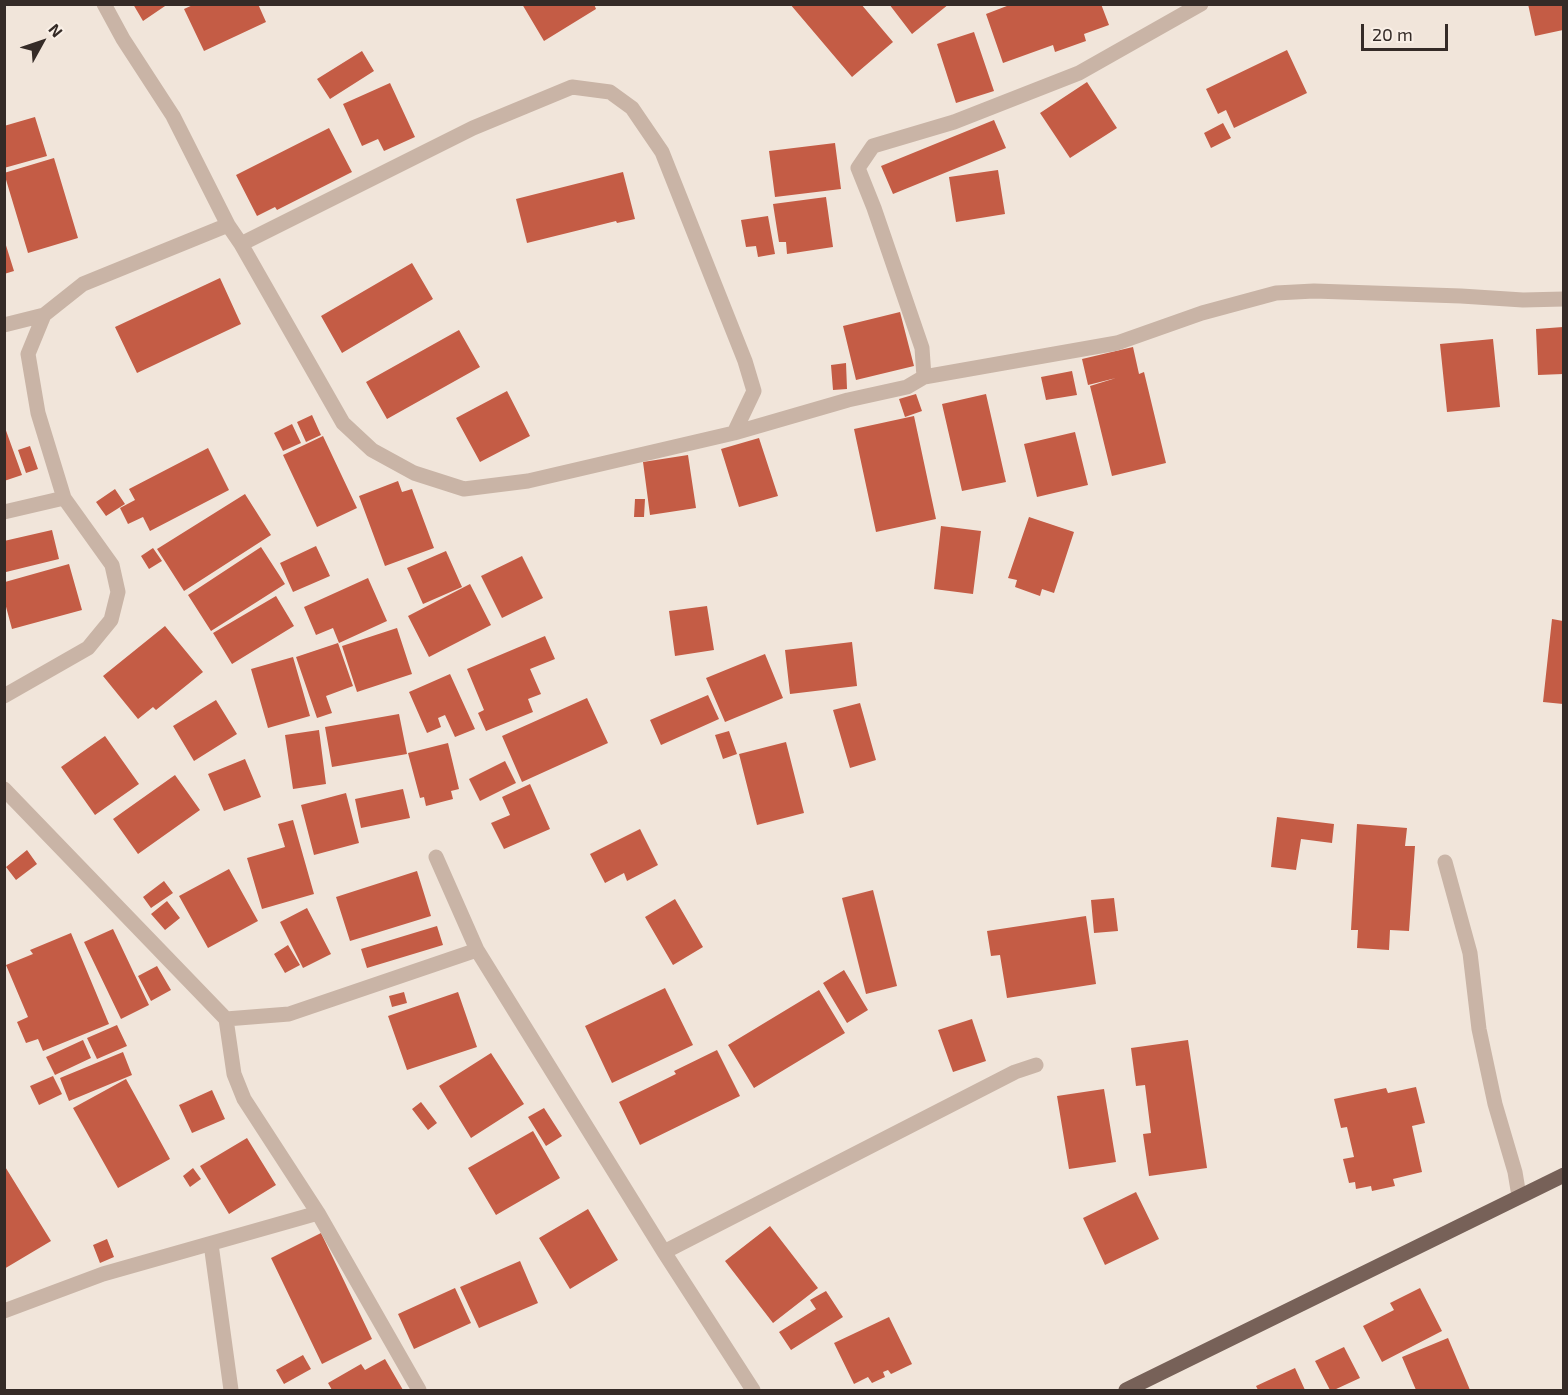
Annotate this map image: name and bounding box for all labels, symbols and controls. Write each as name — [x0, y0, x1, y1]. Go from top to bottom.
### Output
north arrow — [12, 12, 72, 72]
scale bar — [1364, 12, 1451, 50]
text: N — [45, 20, 67, 41]
text: 20 m — [1372, 23, 1413, 45]

